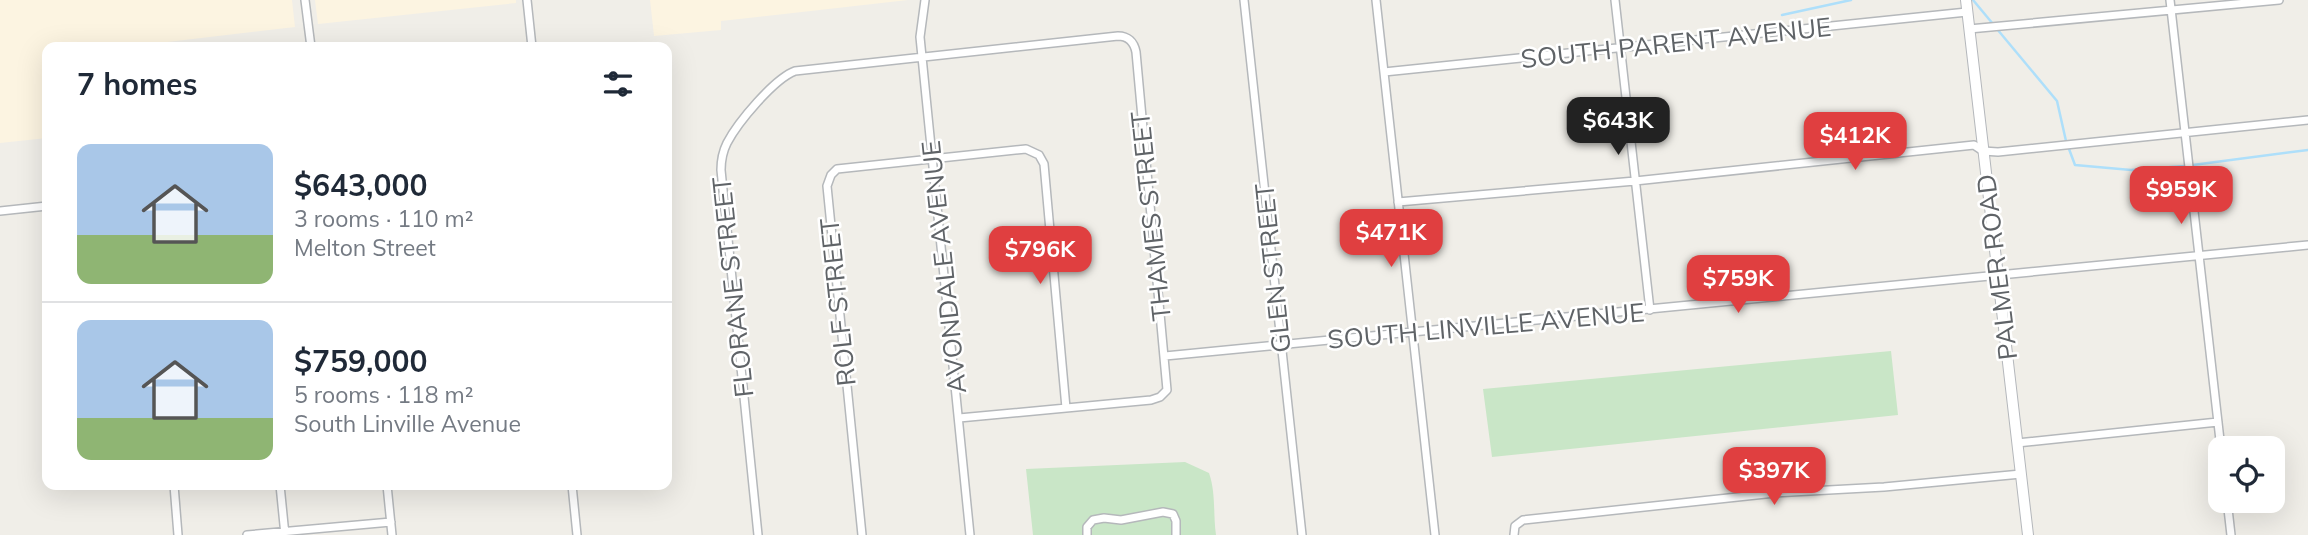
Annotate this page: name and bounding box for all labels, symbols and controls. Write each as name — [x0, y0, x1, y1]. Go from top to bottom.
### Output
street label: SOUTH PARENT AVENUE — [1519, 10, 1833, 75]
text: 7 homes — [77, 65, 198, 103]
icon: filters — [599, 65, 637, 103]
pin: $643K — [1569, 97, 1667, 157]
text: $643K — [1583, 105, 1653, 134]
street label: THAMES STREET — [1123, 109, 1178, 322]
pin: $412K — [1806, 113, 1904, 172]
text: $412K — [1820, 120, 1890, 149]
street label: AVONDALE AVENUE — [914, 139, 973, 395]
text: $643,000 — [294, 166, 427, 204]
pin: $959K — [2132, 166, 2230, 226]
icon: home — [133, 172, 217, 256]
street label: PALMER ROAD — [1969, 172, 2024, 362]
text: $959K — [2146, 174, 2216, 203]
street label: FLORANE STREET — [704, 175, 760, 399]
street label: GLEN STREET — [1247, 181, 1298, 354]
text: 3 rooms · 110 m² — [294, 204, 474, 233]
pin: $471K — [1342, 210, 1440, 269]
street label: ROLF STREET — [812, 216, 863, 388]
text: $471K — [1356, 217, 1426, 246]
pin: $796K — [991, 226, 1089, 286]
text: Melton Street — [294, 233, 436, 262]
text: $796K — [1005, 234, 1075, 263]
pin: $759K — [1689, 256, 1787, 315]
text: $759K — [1703, 263, 1773, 292]
street label: SOUTH LINVILLE AVENUE — [1326, 295, 1646, 356]
text: $759,000 — [294, 342, 427, 380]
icon: home — [133, 348, 217, 432]
text: 5 rooms · 118 m² — [294, 380, 474, 409]
text: South Linville Avenue — [294, 409, 521, 438]
map controls — [2208, 436, 2285, 513]
button: locate — [2208, 436, 2285, 513]
pin: $397K — [1725, 448, 1823, 507]
text: $397K — [1739, 455, 1809, 484]

